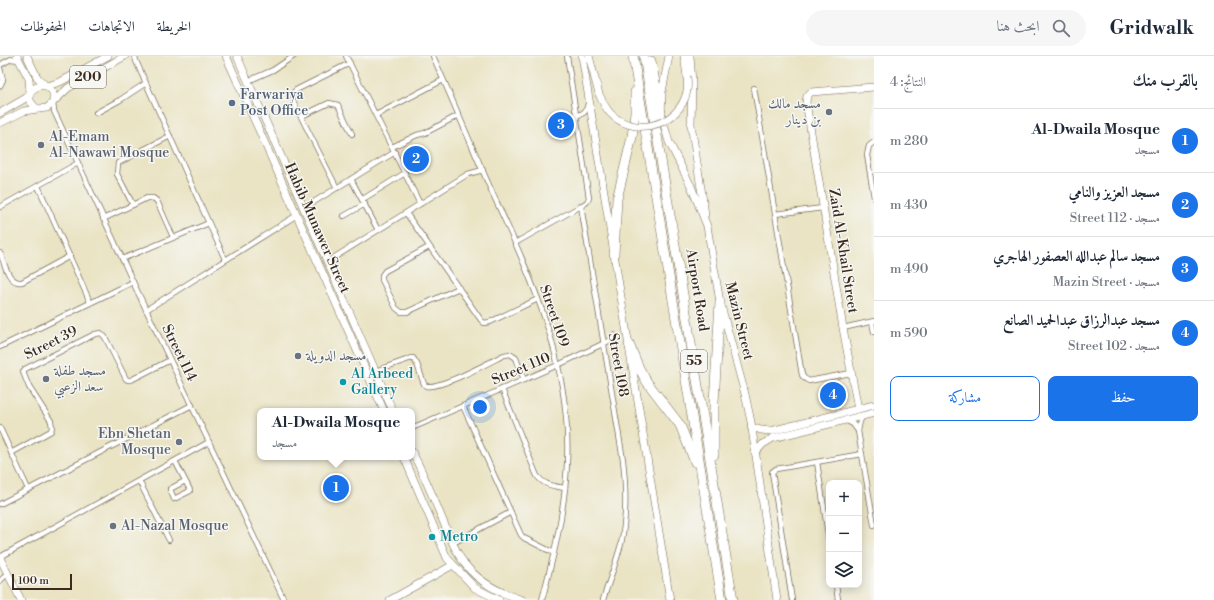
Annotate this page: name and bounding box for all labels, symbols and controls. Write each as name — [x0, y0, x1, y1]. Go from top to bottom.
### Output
search box — [806, 10, 1086, 46]
text: Gridwalk — [1110, 16, 1194, 40]
text: ابحث هنا — [996, 17, 1040, 36]
icon: search — [1050, 17, 1072, 39]
text: المحفوظات — [20, 18, 66, 36]
text: الاتجاهات — [88, 18, 135, 36]
text: الخريطة — [157, 18, 191, 36]
road number: 200 — [70, 66, 106, 88]
text: بالقرب منك — [1132, 70, 1198, 92]
text: النتائج: 4 — [890, 74, 926, 90]
place label: Farwariya Post Office — [240, 86, 308, 120]
place label: مسجد مالك بن دينار — [768, 95, 821, 129]
marker: Farwariya Post Office — [227, 98, 237, 108]
marker: مسجد مالك بن دينار — [824, 107, 834, 117]
pin: 3 — [548, 110, 574, 140]
text: Al-Dwaila Mosque — [1031, 120, 1160, 139]
place label: Al-Emam Al-Nawawi Mosque — [48, 128, 169, 162]
text: 280 m — [890, 133, 928, 149]
text: 1 — [1182, 133, 1188, 149]
marker: Al-Emam Al-Nawawi Mosque — [36, 140, 46, 150]
text: مسجد — [1134, 142, 1160, 158]
pin: 2 — [403, 144, 429, 174]
street label: Habib Munawer Street — [280, 160, 354, 296]
text: مسجد العزيز والنامي — [1069, 183, 1160, 202]
street label: Zaid Al-Khail Street — [824, 187, 862, 315]
text: 430 m — [890, 197, 928, 213]
text: 2 — [1181, 197, 1189, 213]
text: مسجد · Street 112 — [1070, 210, 1160, 226]
street label: Airport Road — [681, 246, 712, 333]
text: مسجد سالم عبدالله العصفور الهاجري — [993, 247, 1160, 266]
text: 490 m — [890, 261, 928, 277]
text: 3 — [1181, 261, 1189, 277]
text: مسجد · Mazin Street — [1053, 274, 1160, 290]
street label: Mazin Street — [721, 280, 757, 362]
street label: Street 109 — [535, 283, 573, 349]
text: مسجد عبدالرزاق عبدالحميد الصانع — [1003, 311, 1160, 330]
street label: Street 39 — [21, 322, 81, 364]
street label: Street 114 — [157, 322, 201, 384]
text: 590 m — [890, 325, 928, 341]
text: 4 — [1181, 325, 1189, 341]
street label: Street 108 — [604, 332, 632, 398]
text: مسجد · Street 102 — [1068, 338, 1160, 354]
place label: مسجد الدويلة — [305, 347, 366, 365]
street label: Street 110 — [489, 349, 553, 389]
road number: 55 — [681, 350, 707, 372]
marker: مسجد الدويلة — [293, 351, 303, 361]
place label: مسجد طفلة سعد الزعبي — [53, 362, 106, 399]
place label: Al Arbeed Gallery — [350, 365, 413, 399]
marker: مسجد طفلة سعد الزعبي — [41, 374, 51, 384]
button: مشاركة — [890, 376, 1040, 421]
button: حفظ — [1048, 376, 1198, 421]
marker: Al Arbeed Gallery — [338, 377, 348, 387]
pin: 4 — [820, 380, 846, 410]
your location — [470, 397, 490, 417]
popup — [257, 408, 415, 460]
text: Al-Dwaila Mosque — [272, 413, 400, 432]
place label: Ebn Shetan Mosque — [98, 425, 172, 459]
text: مسجد — [272, 435, 297, 451]
marker: Ebn Shetan Mosque — [174, 437, 184, 447]
pin: 1 — [323, 473, 349, 503]
map controls — [826, 480, 862, 588]
button: + — [826, 480, 862, 516]
button: − — [826, 516, 862, 552]
place label: Al-Nazal Mosque — [120, 517, 228, 535]
marker: Al-Nazal Mosque — [108, 521, 118, 531]
place label: Metro — [440, 528, 478, 546]
marker: Metro — [427, 532, 437, 542]
button: layers — [826, 552, 862, 588]
scale bar — [12, 572, 72, 591]
text: 100 m — [18, 574, 49, 588]

